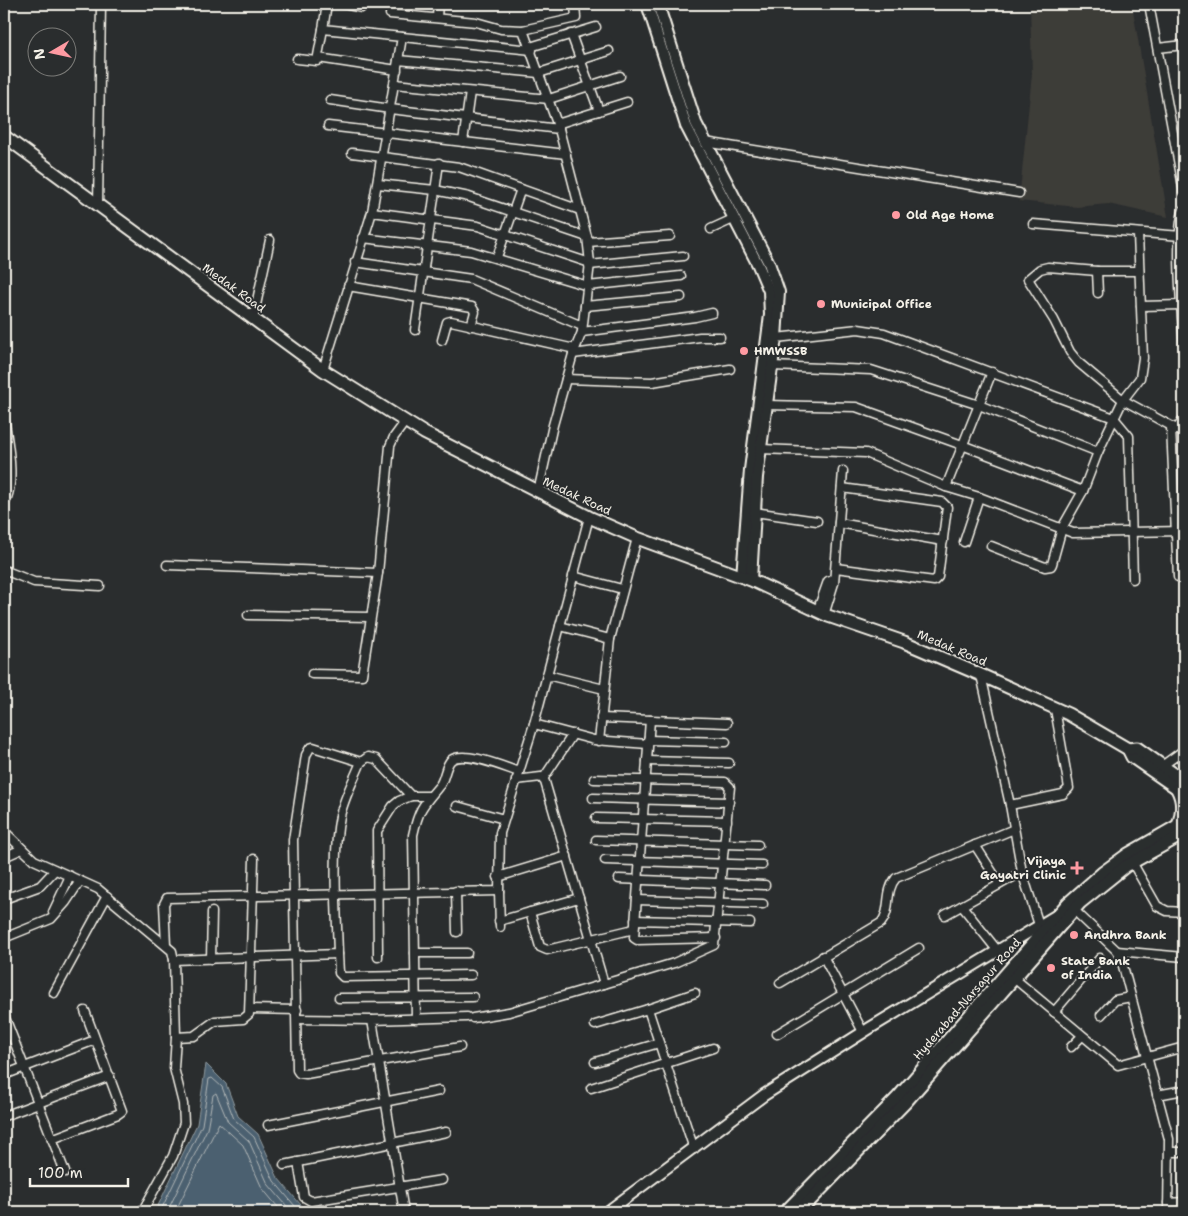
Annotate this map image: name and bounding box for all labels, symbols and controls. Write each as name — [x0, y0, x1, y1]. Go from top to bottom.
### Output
north arrow — [28, 28, 78, 78]
text: N — [29, 47, 49, 61]
place label: Old Age Home — [906, 207, 994, 223]
marker: Old Age Home — [890, 209, 902, 221]
street label: Medak Road — [199, 260, 269, 317]
place label: Municipal Office — [831, 296, 932, 312]
marker: Municipal Office — [815, 298, 827, 310]
place label: HMWSSB — [754, 343, 808, 359]
marker: HMWSSB — [738, 345, 750, 357]
street label: Medak Road — [540, 473, 614, 519]
street label: Medak Road — [915, 626, 990, 670]
place label: Vijaya Gayatri Clinic — [980, 853, 1067, 883]
marker: Vijaya Gayatri Clinic — [1070, 861, 1084, 875]
place label: Andhra Bank — [1084, 927, 1167, 943]
marker: Andhra Bank — [1068, 929, 1080, 941]
street label: Hyderabad-Narsapur Road — [910, 934, 1025, 1063]
place label: State Bank of India — [1061, 953, 1130, 983]
marker: State Bank of India — [1045, 962, 1057, 974]
scale bar — [30, 1156, 128, 1188]
text: 100 m — [38, 1163, 83, 1183]

